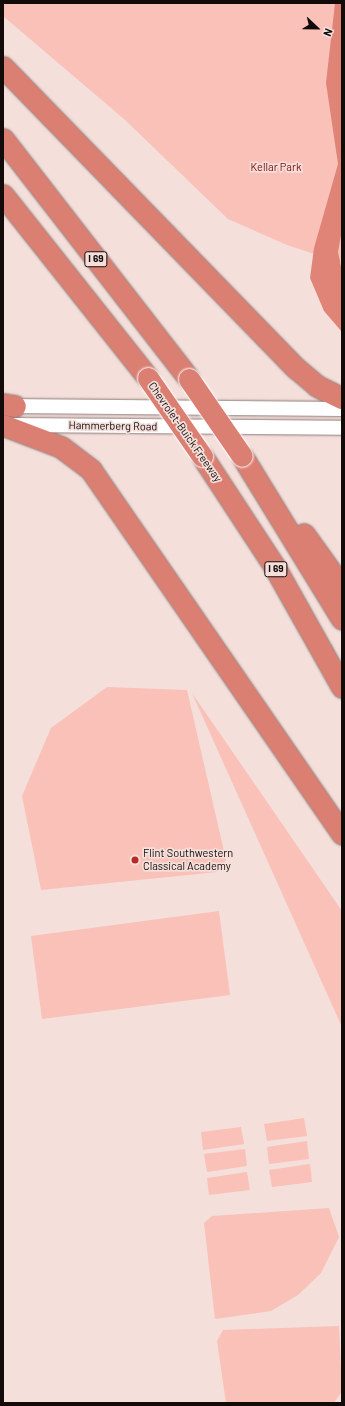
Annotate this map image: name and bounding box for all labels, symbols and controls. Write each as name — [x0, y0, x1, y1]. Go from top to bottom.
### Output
north arrow — [297, 8, 337, 48]
text: N — [321, 27, 336, 39]
park label: Kellar Park — [251, 160, 301, 174]
road number: I 69 — [84, 251, 108, 267]
street label: Chevrolet-Buick Freeway — [146, 380, 224, 484]
street label: Hammerberg Road — [68, 419, 158, 433]
road number: I 69 — [264, 561, 288, 577]
place label: Flint Southwestern Classical Academy — [143, 847, 233, 873]
marker: Flint Southwestern Classical Academy — [130, 855, 140, 865]

